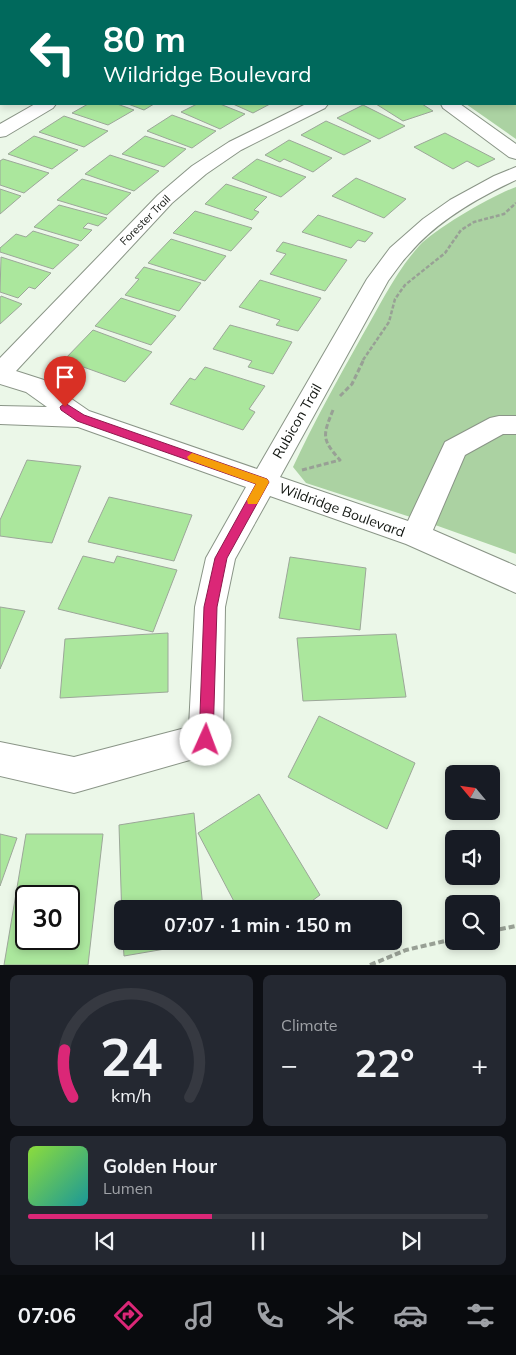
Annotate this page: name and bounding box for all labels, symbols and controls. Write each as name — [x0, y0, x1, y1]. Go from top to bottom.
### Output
text: 80 m — [103, 17, 186, 61]
icon: left — [20, 20, 85, 85]
text: Wildridge Boulevard — [103, 60, 312, 88]
street label: Forester Trail — [117, 192, 173, 248]
pin — [44, 356, 86, 407]
icon: arrive — [51, 363, 79, 391]
street label: Rubicon Trail — [268, 380, 326, 462]
street label: Wildridge Boulevard — [277, 479, 407, 541]
position arrow — [179, 713, 231, 765]
north arrow — [445, 765, 500, 820]
map controls — [445, 765, 500, 950]
button: sound — [445, 830, 500, 885]
speed limit sign: 30 — [15, 885, 80, 950]
button: search — [445, 895, 500, 950]
text: 07:07 · 1 min · 150 m — [164, 913, 352, 937]
text: Climate — [281, 1015, 337, 1035]
text: 24 — [100, 1024, 163, 1089]
text: 22° — [354, 1039, 415, 1087]
text: − — [281, 1047, 298, 1082]
text: + — [471, 1047, 488, 1082]
text: km/h — [111, 1084, 152, 1106]
text: Golden Hour — [103, 1154, 217, 1178]
text: Lumen — [103, 1178, 153, 1198]
icon: previous — [91, 1227, 119, 1255]
icon: pause — [244, 1227, 272, 1255]
icon: next — [397, 1227, 425, 1255]
icon: directions — [111, 1298, 146, 1333]
icon: music — [182, 1298, 217, 1333]
icon: phone — [252, 1298, 287, 1333]
icon: climate — [323, 1298, 358, 1333]
icon: car — [393, 1298, 428, 1333]
icon: filters — [463, 1298, 498, 1333]
text: 07:06 — [18, 1301, 76, 1329]

